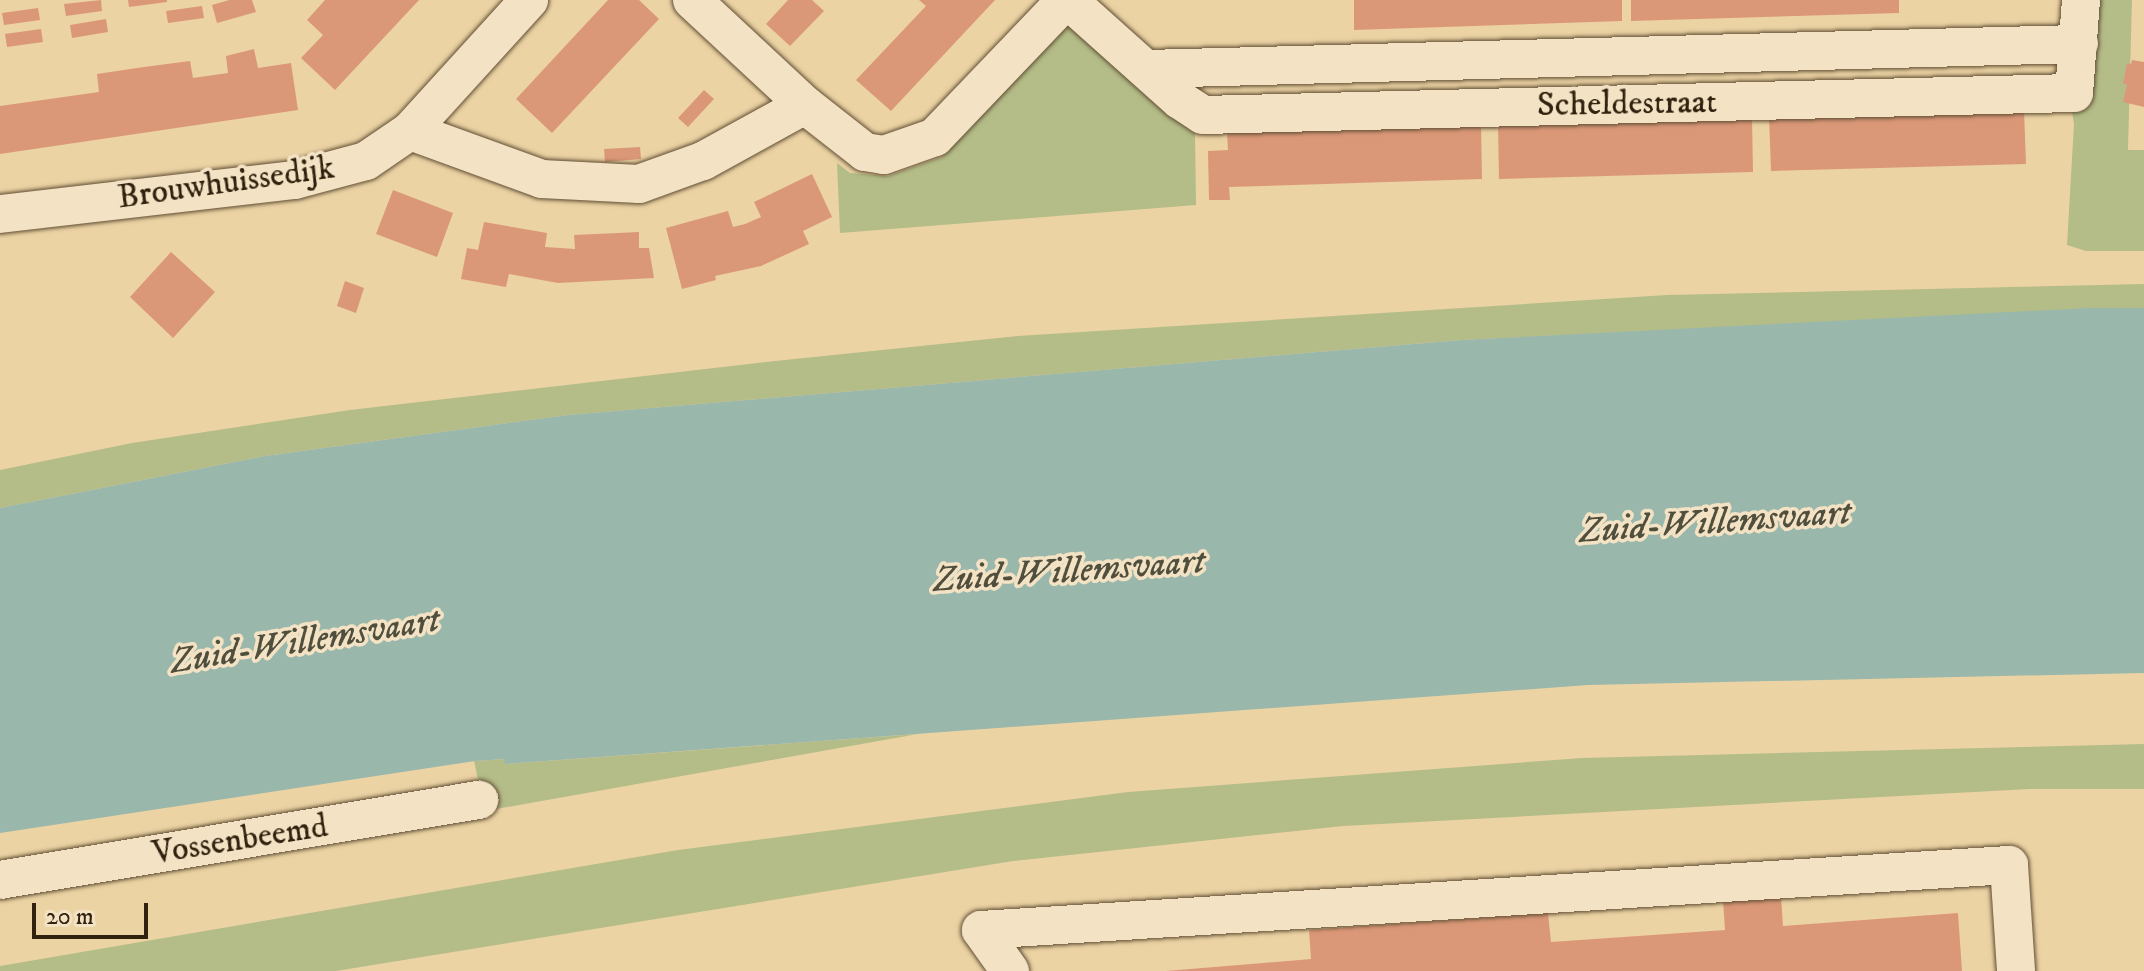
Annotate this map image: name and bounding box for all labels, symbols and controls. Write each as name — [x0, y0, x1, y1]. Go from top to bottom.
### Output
street label: Scheldestraat — [1537, 82, 1717, 126]
street label: Brouwhuissedijk — [115, 148, 337, 218]
water label: Zuid-Willemsvaart — [1578, 491, 1852, 553]
water label: Zuid-Willemsvaart — [932, 540, 1206, 602]
water label: Zuid-Willemsvaart — [167, 598, 443, 684]
street label: Vossenbeemd — [149, 806, 331, 874]
scale bar — [36, 887, 152, 937]
text: 20 m — [46, 902, 94, 932]

